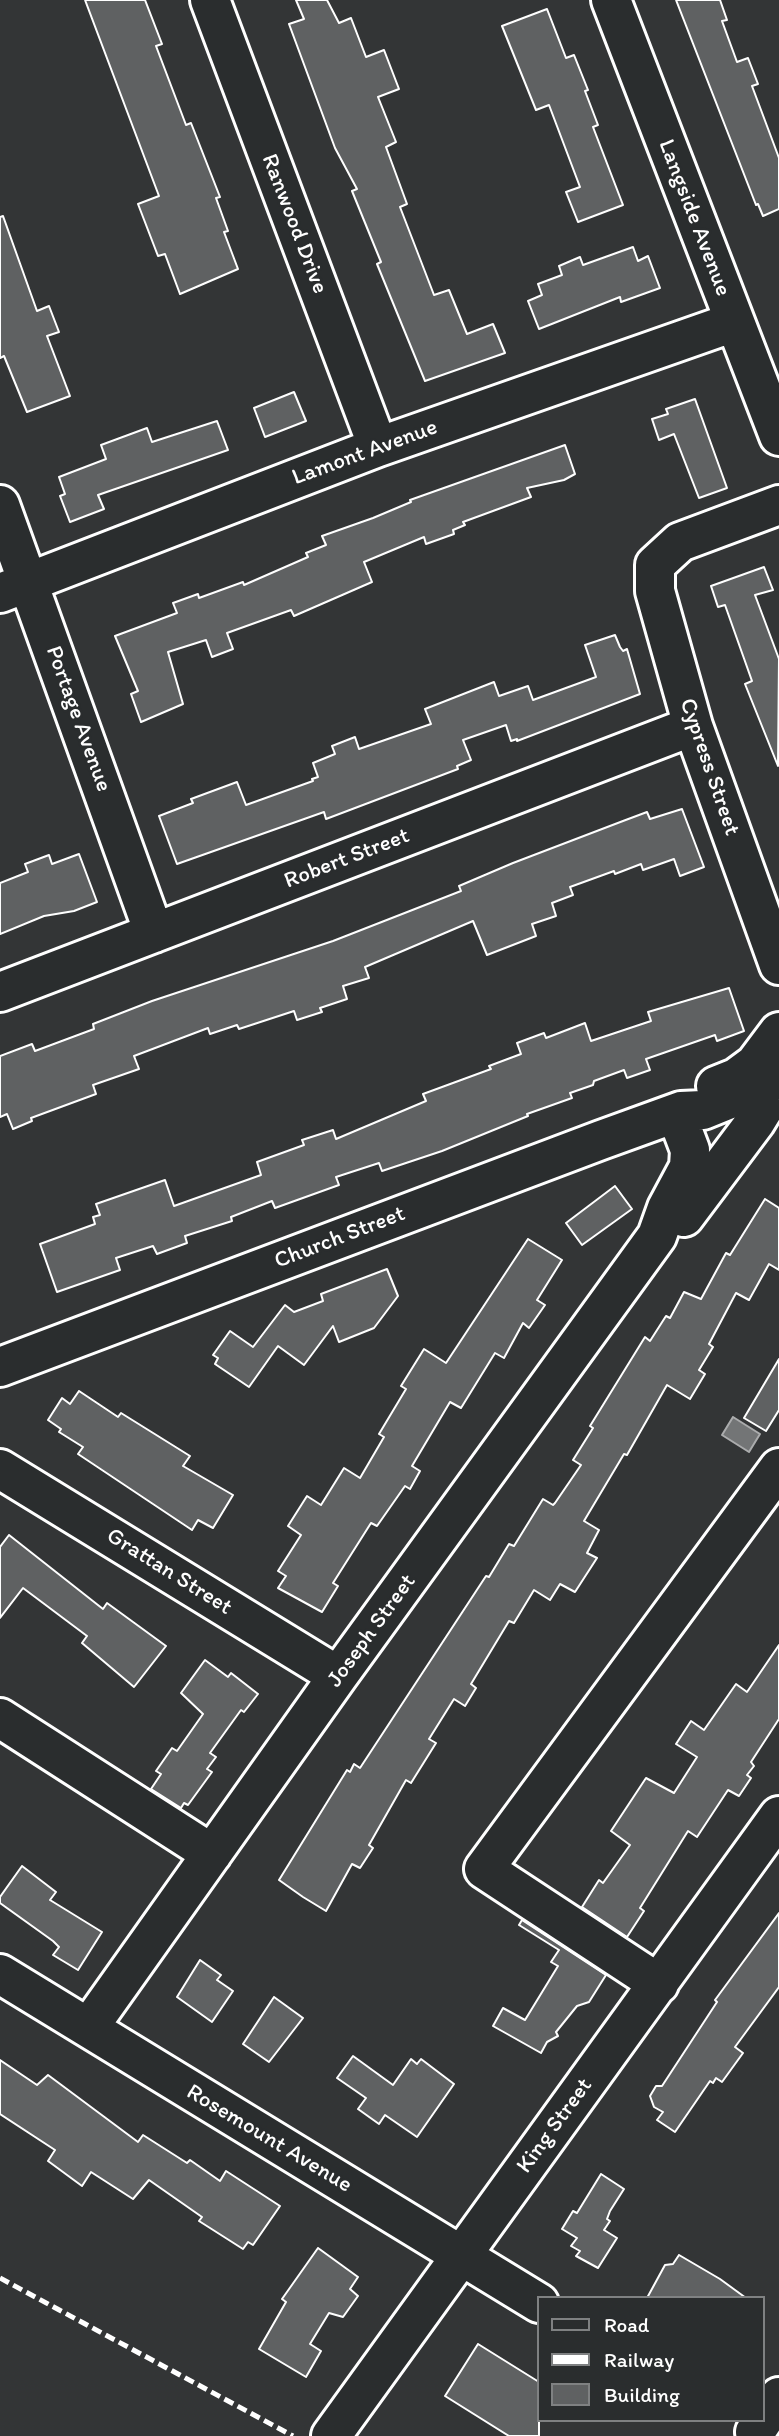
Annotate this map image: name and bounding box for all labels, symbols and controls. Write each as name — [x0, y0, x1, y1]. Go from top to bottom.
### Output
street label: Langside Avenue — [651, 136, 737, 300]
street label: Ranwood Drive — [255, 150, 333, 298]
street label: Lamont Avenue — [289, 414, 441, 492]
street label: Portage Avenue — [39, 642, 117, 796]
street label: Cypress Street — [673, 695, 745, 839]
street label: Robert Street — [281, 823, 413, 895]
street label: Church Street — [271, 1200, 409, 1276]
street label: Grattan Street — [101, 1522, 237, 1622]
street label: Joseph Street — [322, 1569, 422, 1693]
street label: King Street — [511, 2073, 599, 2179]
street label: Rosemount Avenue — [181, 2079, 357, 2199]
legend — [538, 2296, 765, 2422]
text: Road — [604, 2312, 649, 2337]
text: Railway — [604, 2347, 674, 2372]
text: Building — [604, 2382, 680, 2407]

